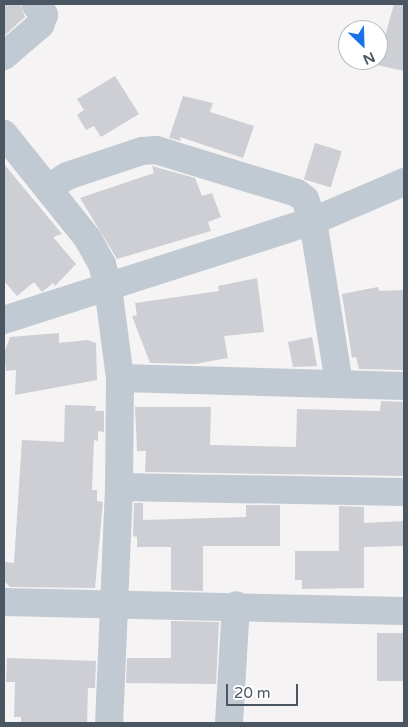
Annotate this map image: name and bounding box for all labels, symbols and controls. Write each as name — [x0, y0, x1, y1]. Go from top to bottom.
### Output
north arrow — [338, 20, 388, 70]
text: N — [360, 48, 377, 68]
scale bar — [228, 674, 300, 706]
text: 20 m — [234, 684, 271, 702]

